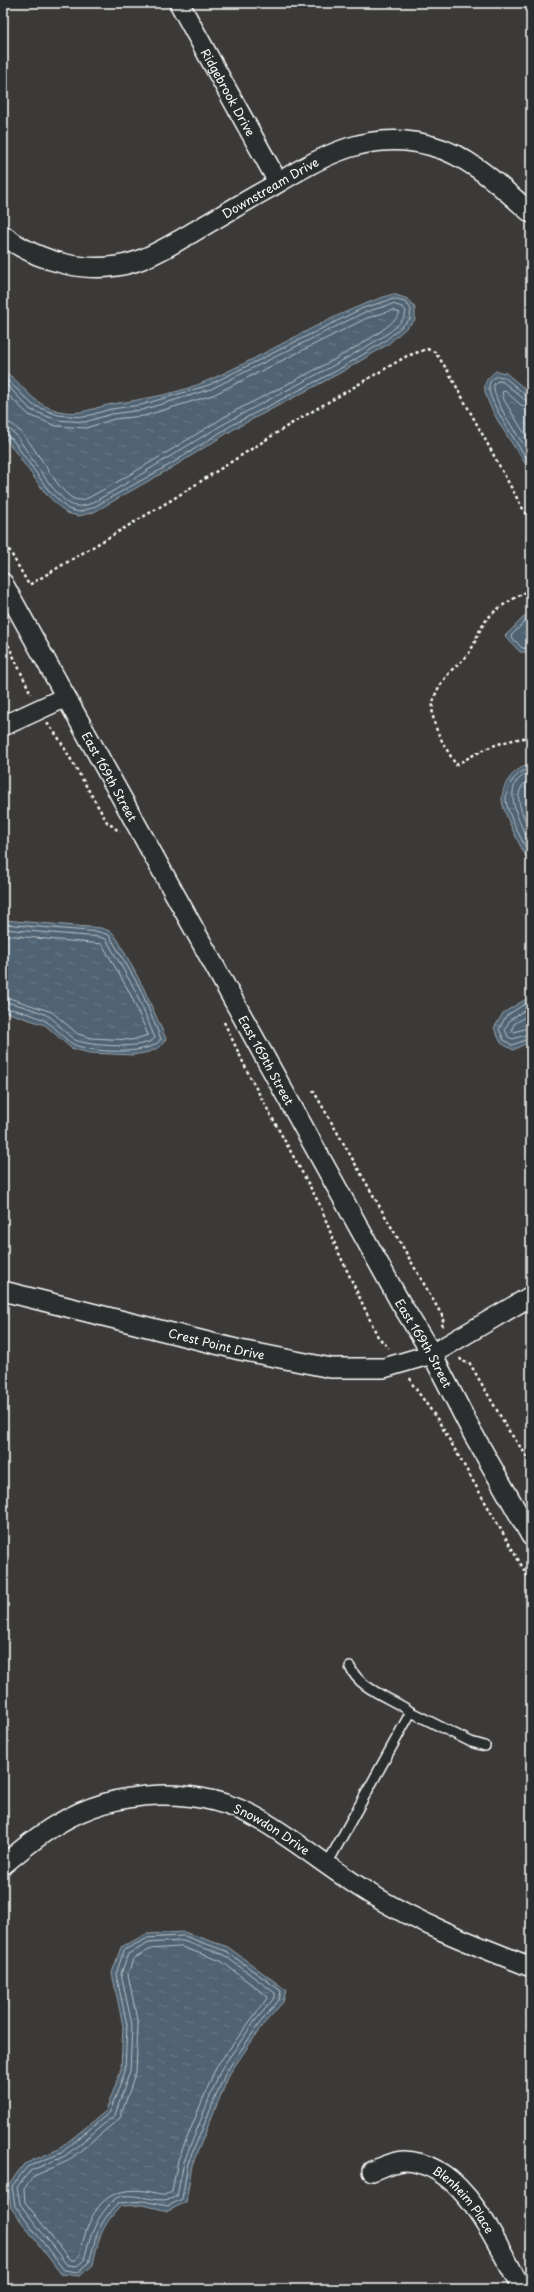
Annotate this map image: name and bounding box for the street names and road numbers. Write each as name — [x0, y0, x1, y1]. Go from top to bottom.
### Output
street label: Ridgebrook Drive — [197, 45, 260, 139]
street label: Downstream Drive — [218, 152, 322, 222]
street label: East 169th Street — [78, 728, 142, 825]
street label: East 169th Street — [234, 1012, 299, 1108]
street label: East 169th Street — [391, 1295, 457, 1391]
street label: Crest Point Drive — [166, 1324, 266, 1364]
street label: Snowdon Drive — [231, 1799, 314, 1859]
street label: Blenheim Place — [429, 2161, 499, 2237]

